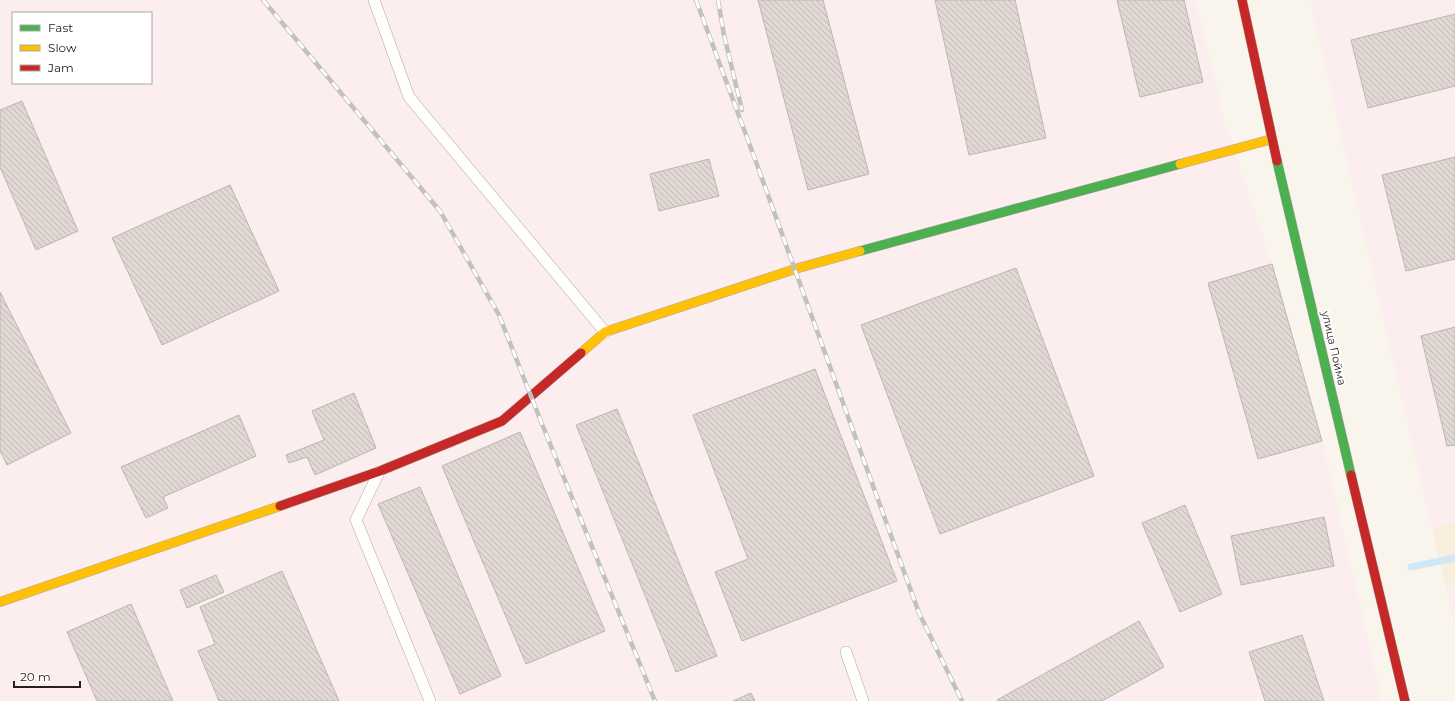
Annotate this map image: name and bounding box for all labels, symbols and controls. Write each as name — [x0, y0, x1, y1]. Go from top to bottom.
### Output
legend — [12, 12, 152, 84]
text: Fast — [48, 20, 73, 35]
text: Slow — [48, 40, 77, 55]
text: Jam — [47, 60, 74, 75]
street label: улица Пойма — [1318, 308, 1349, 387]
scale bar — [14, 663, 80, 689]
text: 20 m — [20, 669, 51, 684]

